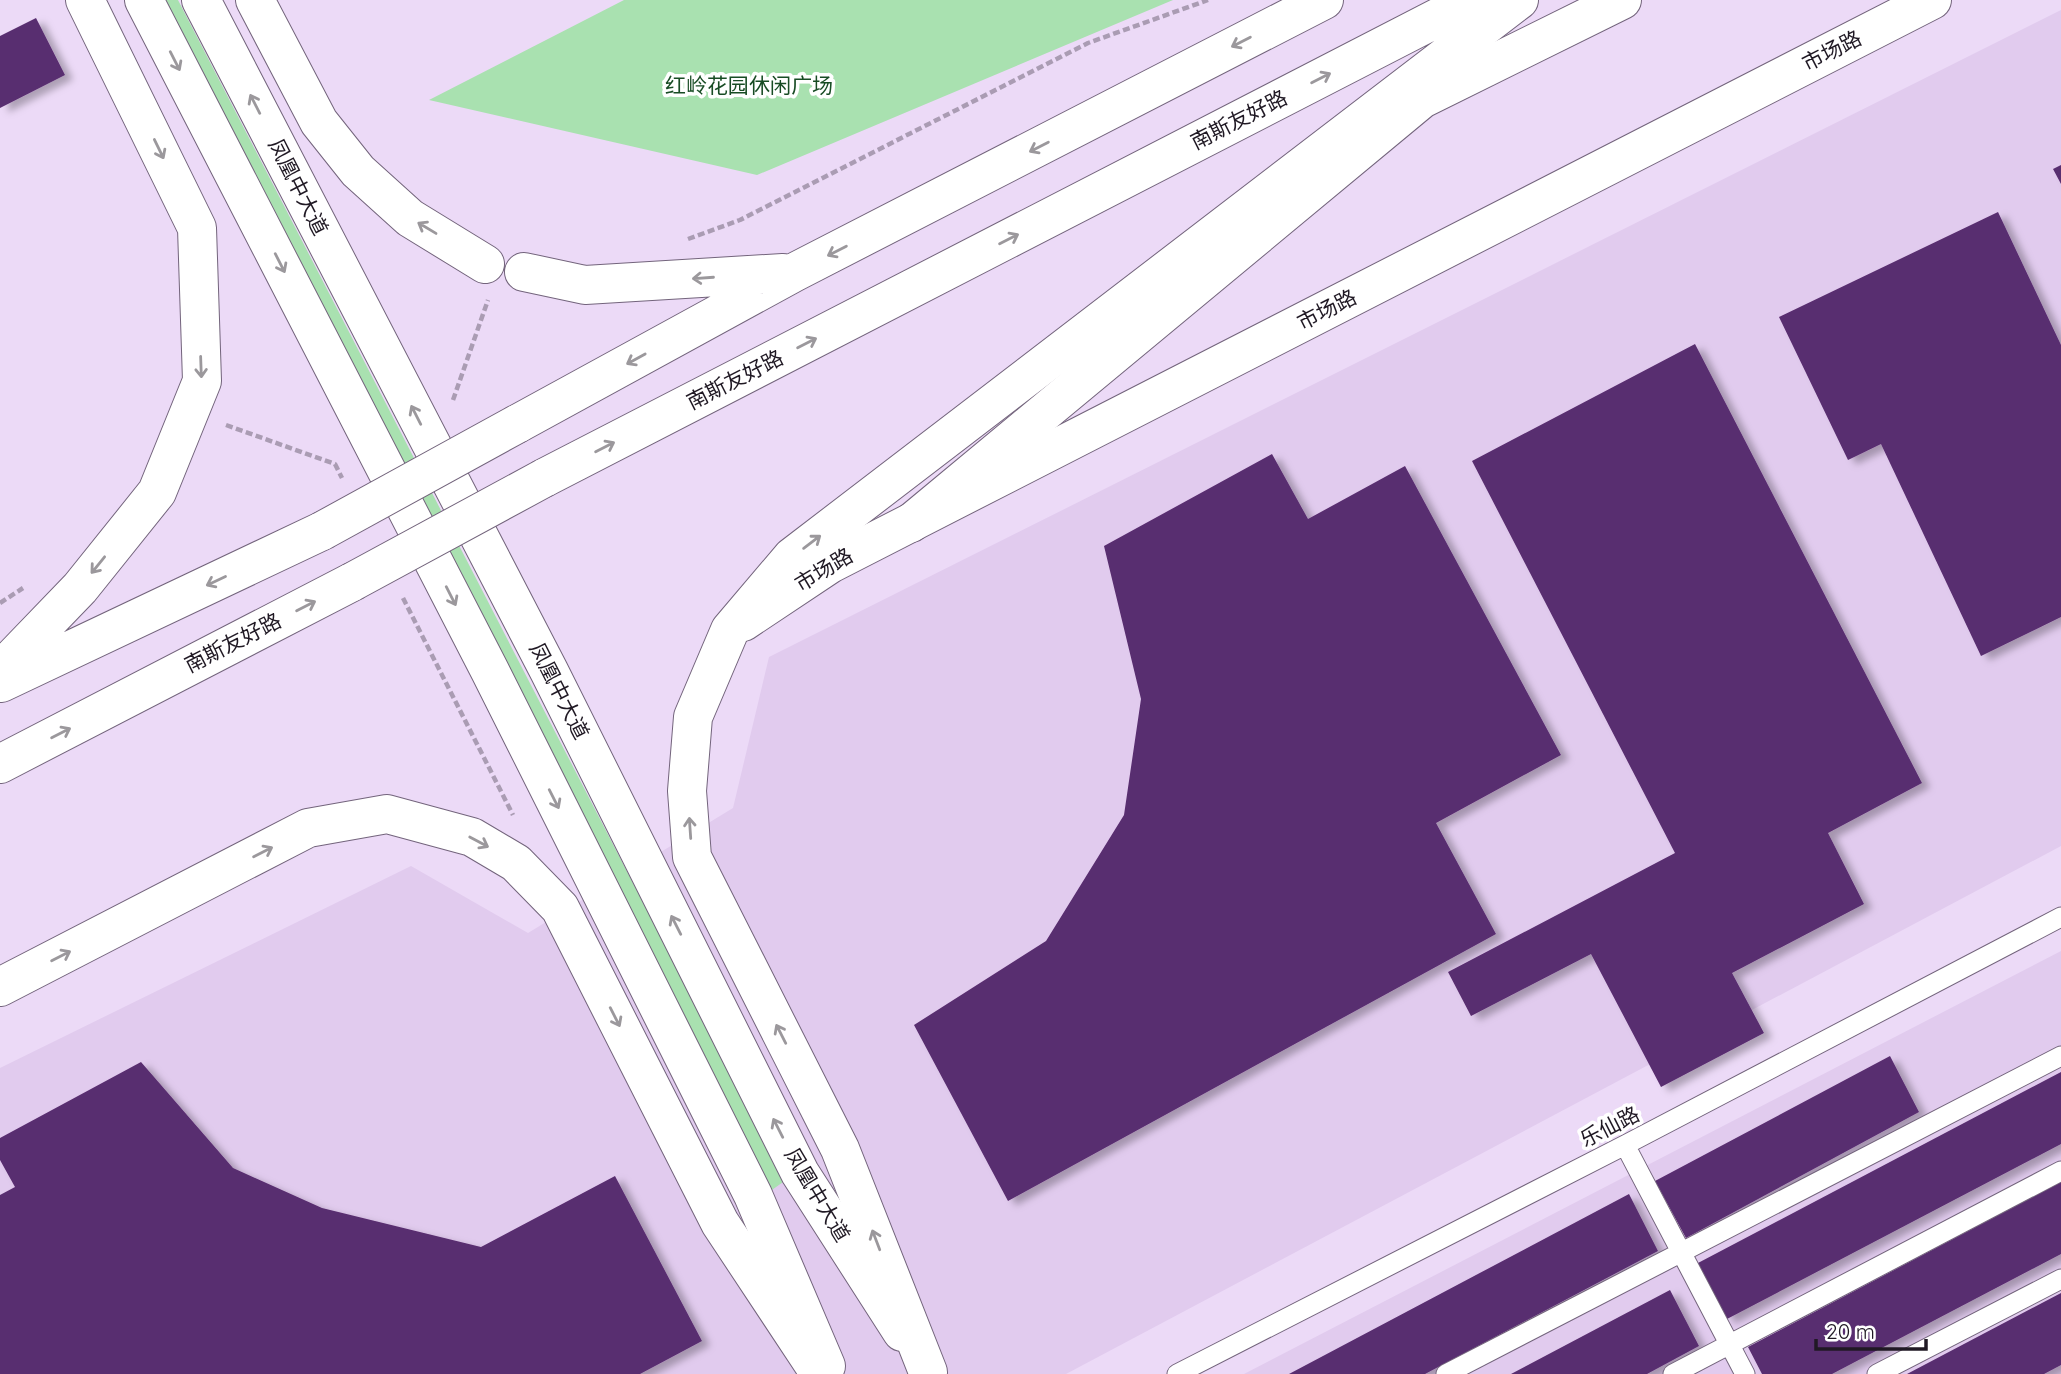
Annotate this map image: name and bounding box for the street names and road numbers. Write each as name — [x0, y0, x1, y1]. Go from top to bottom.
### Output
street label: 市场路 — [1798, 24, 1866, 76]
street label: 南斯友好路 — [1186, 84, 1291, 155]
street label: 凤凰中大道 — [263, 134, 334, 239]
street label: 市场路 — [1293, 283, 1361, 335]
street label: 南斯友好路 — [682, 344, 787, 415]
street label: 市场路 — [790, 542, 857, 597]
street label: 南斯友好路 — [180, 607, 285, 678]
street label: 凤凰中大道 — [524, 638, 595, 743]
street label: 乐仙路 — [1576, 1100, 1644, 1152]
street label: 凤凰中大道 — [780, 1143, 856, 1246]

